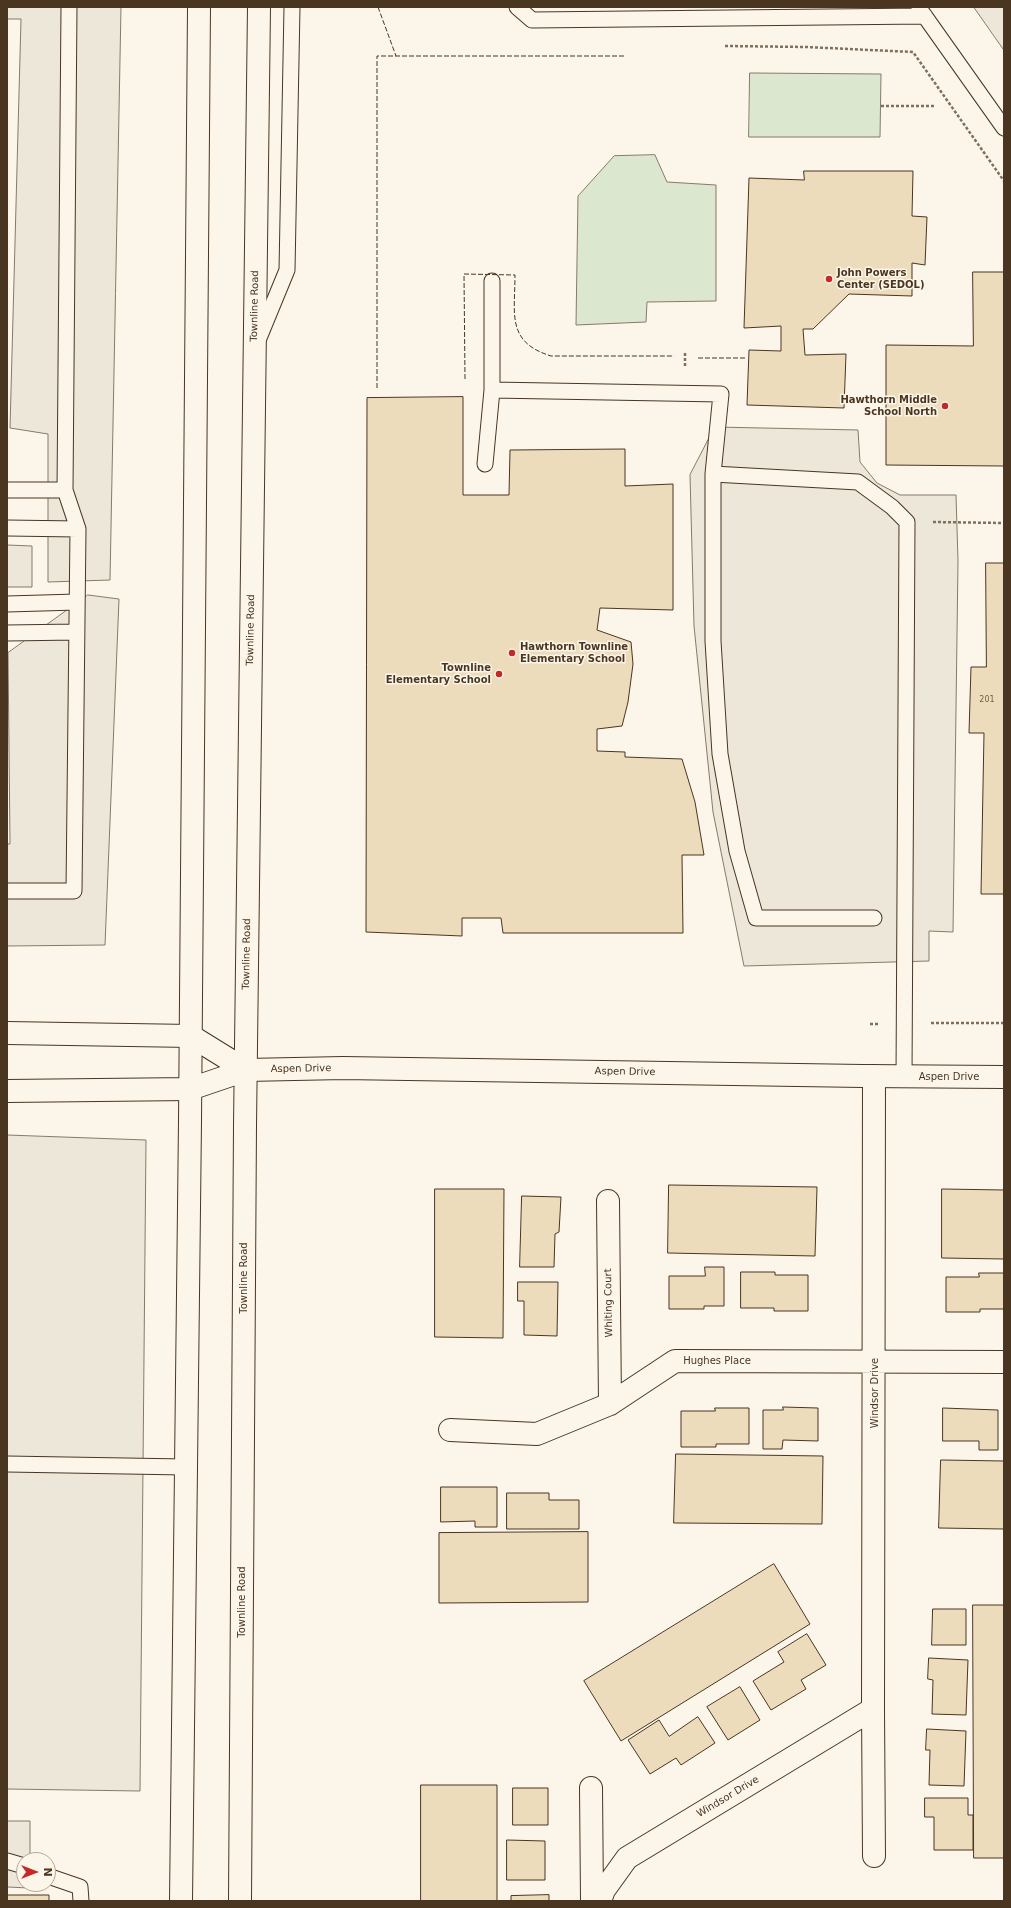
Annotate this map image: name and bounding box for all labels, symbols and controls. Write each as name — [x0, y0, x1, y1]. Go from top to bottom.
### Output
place label: John Powers Center (SEDOL) — [837, 267, 925, 290]
street label: Townline Road — [248, 270, 262, 342]
marker: John Powers Center (SEDOL) — [824, 274, 834, 284]
place label: Hawthorn Middle School North — [840, 394, 937, 418]
marker: Hawthorn Middle School North — [940, 401, 950, 411]
street label: Townline Road — [244, 594, 258, 666]
place label: Hawthorn Townline Elementary School — [520, 641, 628, 664]
marker: Hawthorn Townline Elementary School — [507, 648, 517, 658]
place label: Townline Elementary School — [386, 662, 491, 686]
marker: Townline Elementary School — [494, 669, 504, 679]
house number: 201 — [979, 695, 995, 705]
street label: Townline Road — [240, 918, 254, 990]
street label: Aspen Drive — [271, 1062, 331, 1076]
street label: Aspen Drive — [595, 1065, 655, 1079]
street label: Aspen Drive — [919, 1071, 979, 1083]
street label: Townline Road — [238, 1242, 250, 1314]
street label: Whiting Court — [602, 1268, 616, 1338]
street label: Hughes Place — [683, 1355, 751, 1367]
street label: Windsor Drive — [869, 1358, 881, 1428]
street label: Townline Road — [236, 1566, 248, 1638]
street label: Windsor Drive — [695, 1774, 761, 1820]
north arrow — [16, 1852, 56, 1892]
text: N — [41, 1867, 54, 1877]

